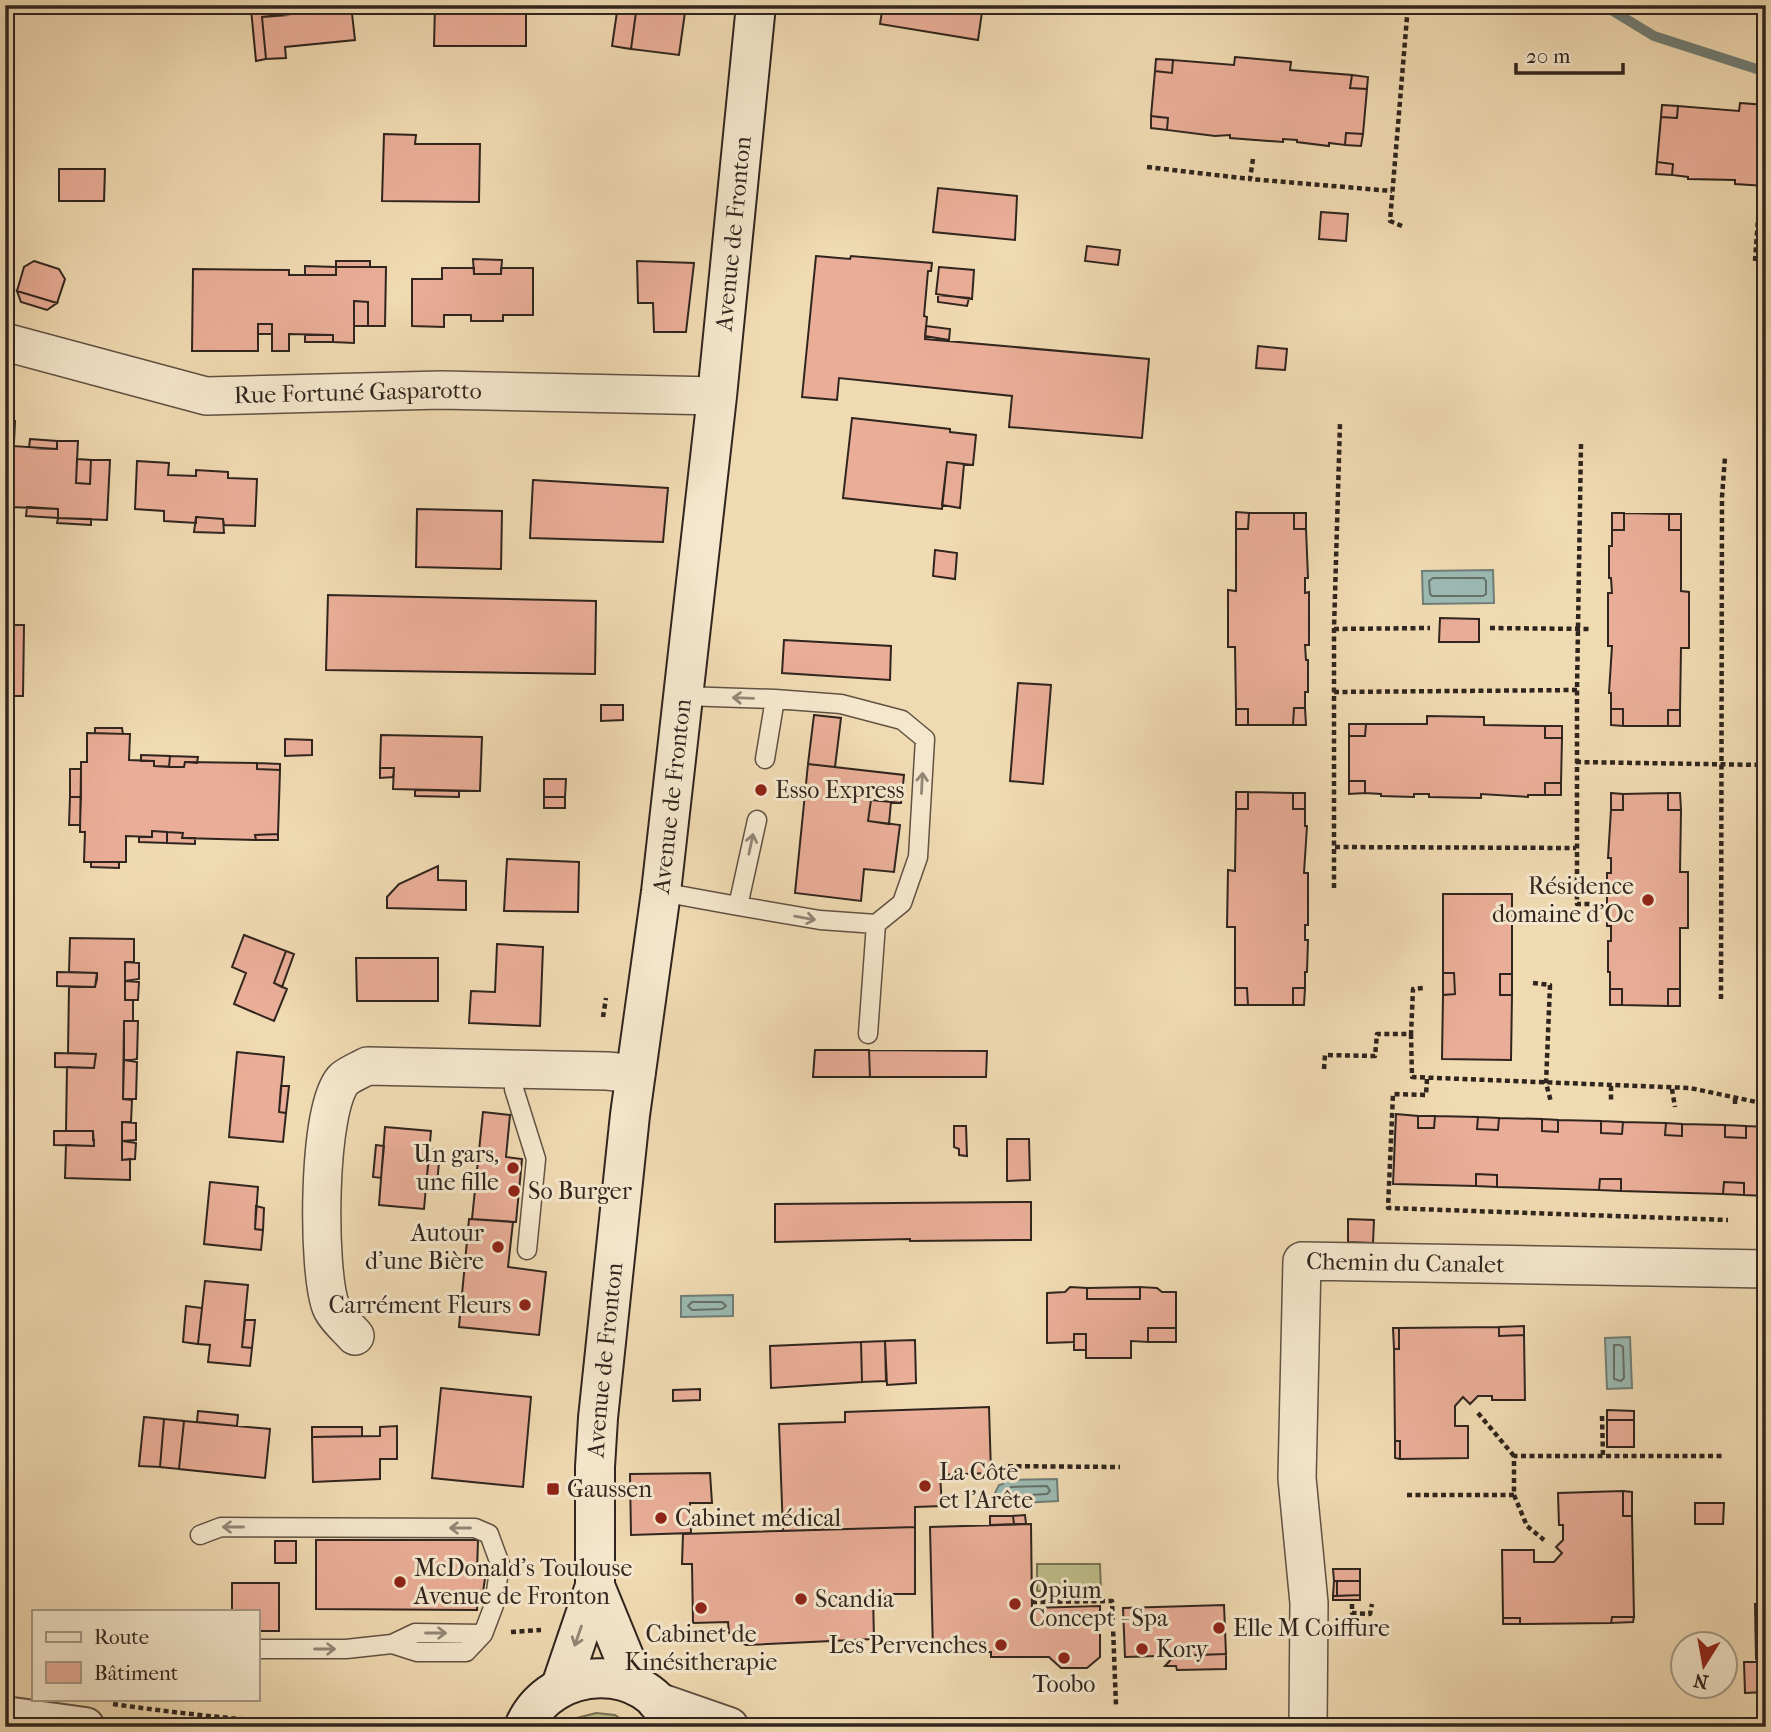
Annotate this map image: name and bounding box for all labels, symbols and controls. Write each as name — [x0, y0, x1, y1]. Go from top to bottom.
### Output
scale bar — [1516, 32, 1622, 76]
text: 20 m — [1526, 44, 1571, 68]
street label: Avenue de Fronton — [709, 135, 757, 333]
street label: Rue Fortuné Gasparotto — [233, 376, 482, 409]
one-way arrow — [732, 692, 755, 705]
street label: Avenue de Fronton — [647, 697, 697, 896]
one-way arrow — [916, 771, 929, 794]
place label: Esso Express — [775, 776, 905, 804]
marker: Esso Express — [753, 782, 769, 798]
one-way arrow — [746, 834, 759, 856]
place label: Résidence domaine d'Oc — [1492, 872, 1634, 928]
marker: Résidence domaine d'Oc — [1640, 892, 1656, 908]
one-way arrow — [793, 912, 816, 925]
place label: Un gars, une fille — [413, 1140, 499, 1196]
marker: Un gars, une fille — [505, 1160, 521, 1176]
place label: So Burger — [528, 1177, 633, 1205]
marker: So Burger — [506, 1183, 522, 1199]
place label: Autour d'une Bière — [365, 1219, 485, 1275]
marker: Autour d'une Bière — [490, 1239, 506, 1255]
street label: Chemin du Canalet — [1306, 1247, 1505, 1278]
street label: Avenue de Fronton — [582, 1261, 628, 1460]
place label: Carrément Fleurs — [328, 1291, 511, 1319]
marker: Carrément Fleurs — [517, 1297, 533, 1313]
place label: La Côte et l'Arête — [939, 1458, 1033, 1514]
place label: Gaussen — [567, 1475, 652, 1503]
marker: La Côte et l'Arête — [917, 1478, 933, 1494]
marker: Gaussen — [545, 1481, 561, 1497]
place label: Cabinet médical — [675, 1504, 842, 1532]
marker: Cabinet médical — [653, 1510, 669, 1526]
one-way arrow — [222, 1520, 245, 1534]
one-way arrow — [449, 1521, 472, 1535]
place label: McDonald's Toulouse Avenue de Fronton — [413, 1554, 632, 1610]
marker: McDonald's Toulouse Avenue de Fronton — [392, 1574, 408, 1590]
place label: Opium Concept - Spa — [1029, 1576, 1169, 1632]
place label: Scandia — [815, 1585, 895, 1613]
marker: Scandia — [793, 1591, 809, 1607]
marker: Opium Concept - Spa — [1007, 1596, 1023, 1612]
marker: Cabinet de Kinésitherapie — [693, 1600, 709, 1616]
legend — [32, 1610, 259, 1700]
place label: Elle M Coiffure — [1233, 1614, 1390, 1642]
place label: Cabinet de Kinésitherapie — [625, 1620, 778, 1676]
marker: Elle M Coiffure — [1211, 1620, 1227, 1636]
text: Route — [94, 1625, 149, 1649]
one-way arrow — [571, 1625, 583, 1647]
one-way arrow — [424, 1626, 447, 1640]
north arrow — [1670, 1630, 1740, 1700]
place label: Les Pervenches — [829, 1631, 987, 1659]
place label: Kory — [1156, 1635, 1209, 1663]
marker: Les Pervenches — [993, 1637, 1009, 1653]
marker: Kory — [1134, 1641, 1150, 1657]
one-way arrow — [314, 1642, 337, 1656]
marker: Toobo — [1056, 1650, 1072, 1666]
text: Bâtiment — [94, 1661, 179, 1685]
text: N — [1691, 1668, 1710, 1693]
place label: Toobo — [1033, 1670, 1095, 1698]

